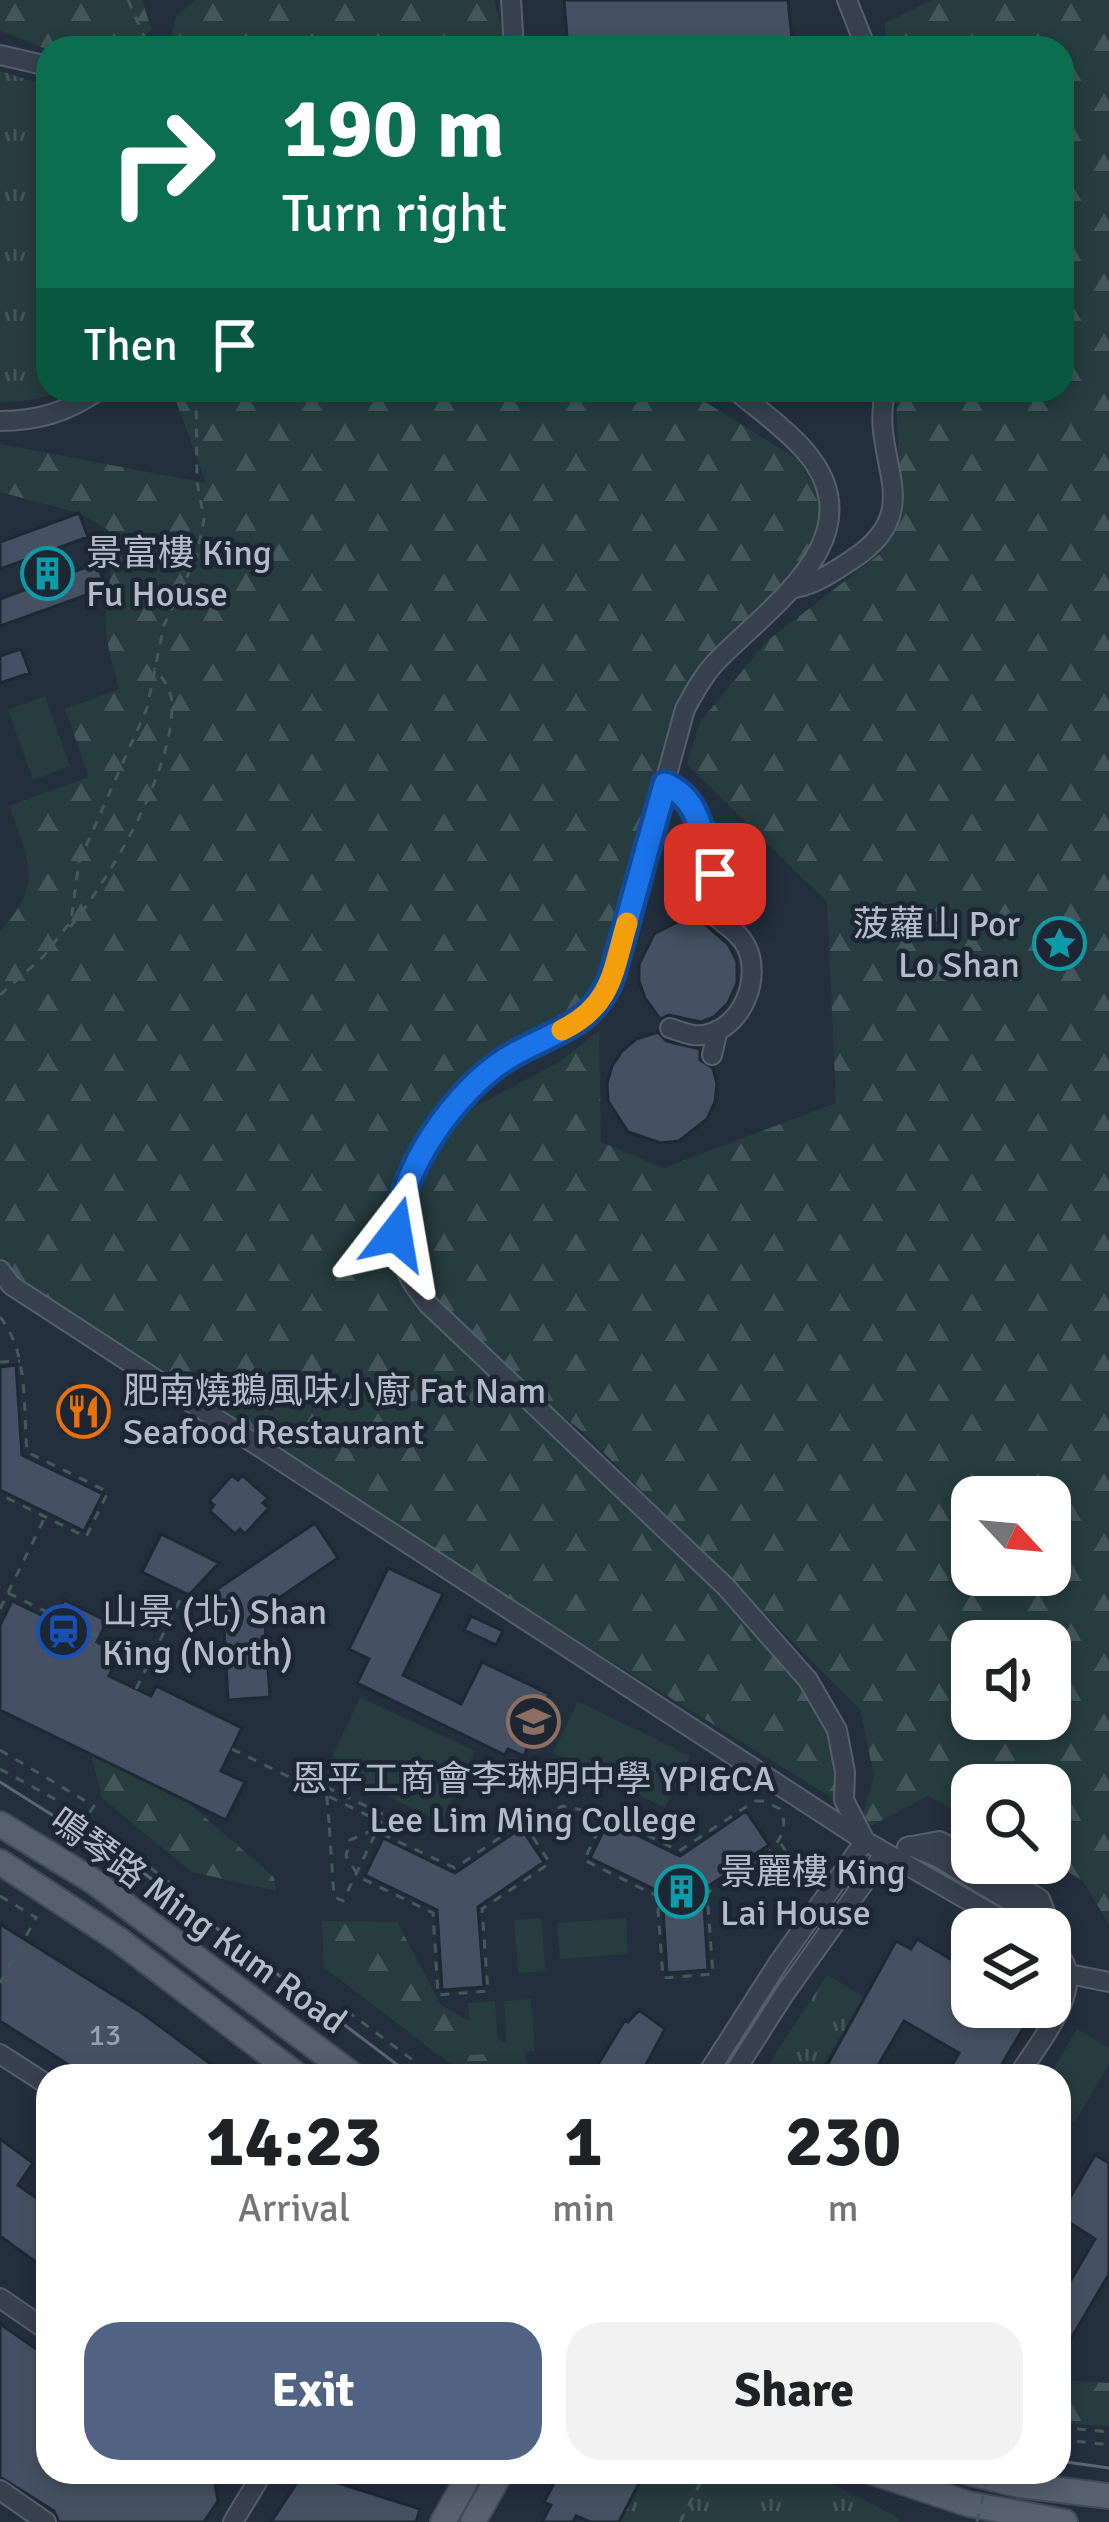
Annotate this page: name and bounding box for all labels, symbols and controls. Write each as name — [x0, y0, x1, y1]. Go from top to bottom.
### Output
text: 190 m — [282, 77, 504, 181]
icon: right — [84, 84, 240, 240]
text: Turn right — [282, 180, 507, 247]
icon: arrive — [202, 312, 268, 378]
text: Then — [84, 318, 178, 373]
place label: 景富樓 King Fu House — [86, 531, 272, 617]
building icon: 景富樓 King Fu House — [19, 545, 75, 601]
pin — [664, 823, 766, 925]
icon: arrive — [682, 841, 748, 907]
place label: 菠蘿山 Por Lo Shan — [853, 902, 1021, 988]
place icon: 菠蘿山 Por Lo Shan — [1031, 916, 1087, 972]
position arrow — [333, 1171, 459, 1297]
place label: 肥南燒鵝風味小廚 Fat Nam Seafood Restaurant — [123, 1369, 546, 1455]
restaurant icon: 肥南燒鵝風味小廚 Fat Nam Seafood Restaurant — [56, 1383, 112, 1439]
north arrow — [951, 1476, 1071, 1596]
map controls — [951, 1476, 1071, 2028]
place label: 山景 (北) Shan King (North) — [102, 1590, 327, 1676]
station icon: 山景 (北) Shan King (North) — [35, 1604, 91, 1660]
button: sound — [951, 1620, 1071, 1740]
school or university icon: 恩平工商會李琳明中學 YPI&CA Lee Lim Ming College — [505, 1694, 561, 1750]
place label: 恩平工商會李琳明中學 YPI&CA Lee Lim Ming College — [291, 1757, 775, 1843]
button: search — [951, 1764, 1071, 1884]
street label: 鳴琴路 Ming Kum Road — [41, 1799, 355, 2044]
place label: 景麗樓 King Lai House — [720, 1850, 906, 1936]
building icon: 景麗樓 King Lai House — [653, 1864, 709, 1920]
button: layers — [951, 1908, 1071, 2028]
house number: 13 — [89, 2017, 121, 2054]
text: 14:23 — [206, 2097, 382, 2186]
text: 1 — [564, 2097, 603, 2186]
text: 230 — [785, 2097, 901, 2186]
text: Arrival — [238, 2184, 350, 2232]
text: min — [552, 2184, 615, 2232]
text: m — [827, 2184, 859, 2232]
button: Exit — [84, 2322, 542, 2460]
button: Share — [566, 2322, 1023, 2460]

